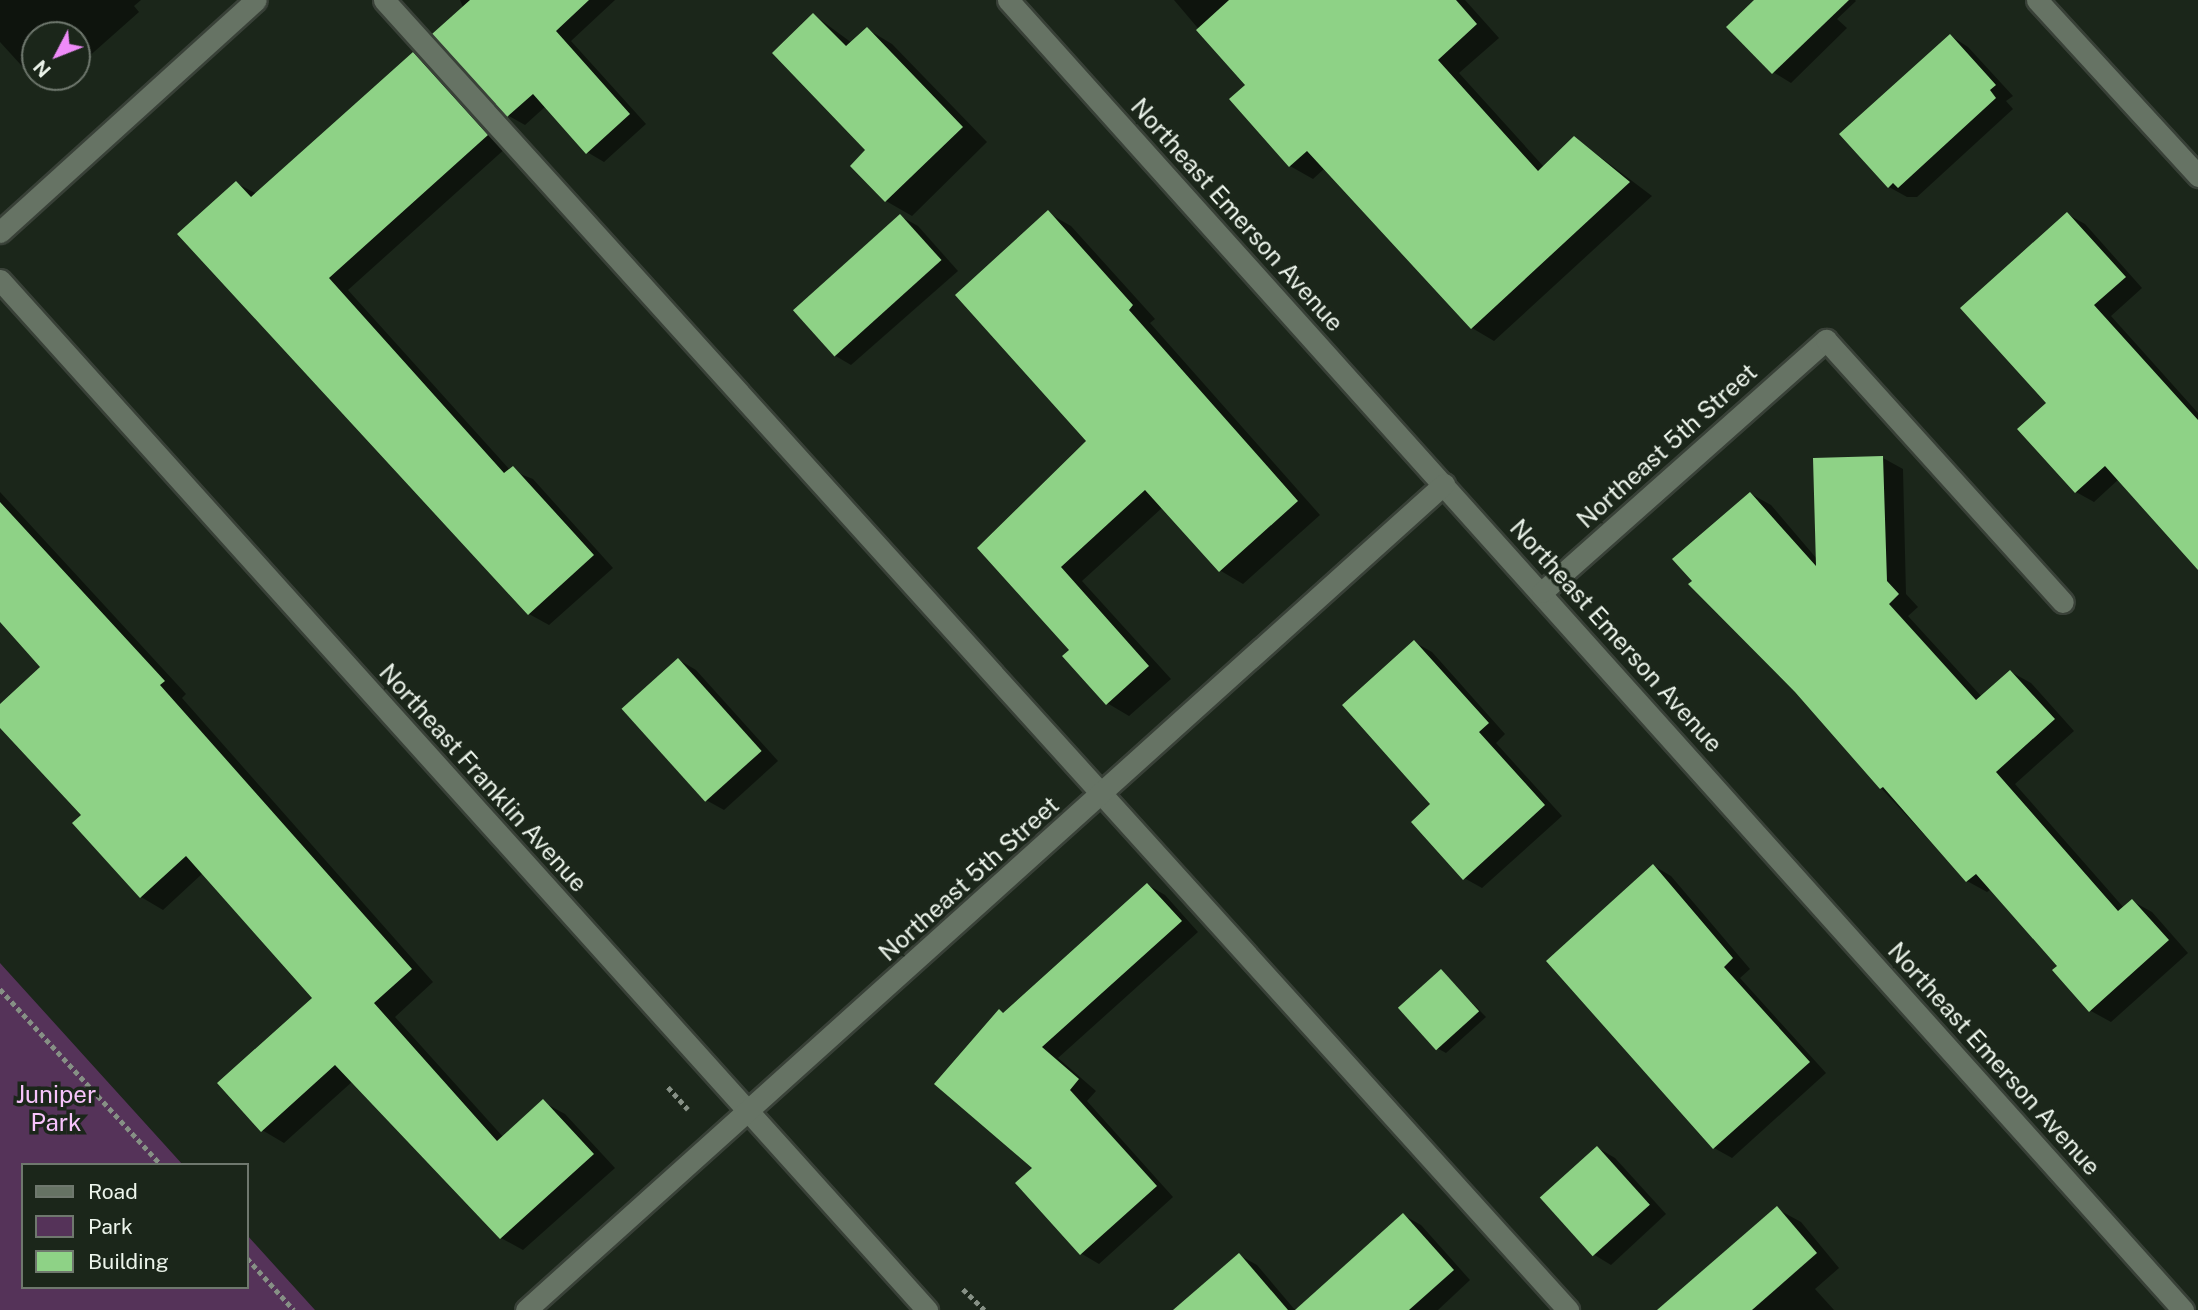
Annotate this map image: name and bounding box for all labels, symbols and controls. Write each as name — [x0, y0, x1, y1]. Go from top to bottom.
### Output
north arrow — [21, 21, 91, 91]
text: N — [29, 56, 55, 82]
street label: Northeast Emerson Avenue — [1125, 93, 1349, 337]
street label: Northeast 5th Street — [1571, 358, 1763, 534]
street label: Northeast Emerson Avenue — [1504, 514, 1728, 758]
street label: Northeast Franklin Avenue — [373, 658, 593, 898]
street label: Northeast 5th Street — [873, 791, 1065, 967]
street label: Northeast Emerson Avenue — [1882, 937, 2106, 1181]
park label: Juniper Park — [16, 1081, 96, 1137]
legend — [21, 1163, 248, 1289]
text: Road — [88, 1179, 138, 1204]
text: Park — [88, 1214, 133, 1239]
text: Building — [88, 1249, 169, 1274]

